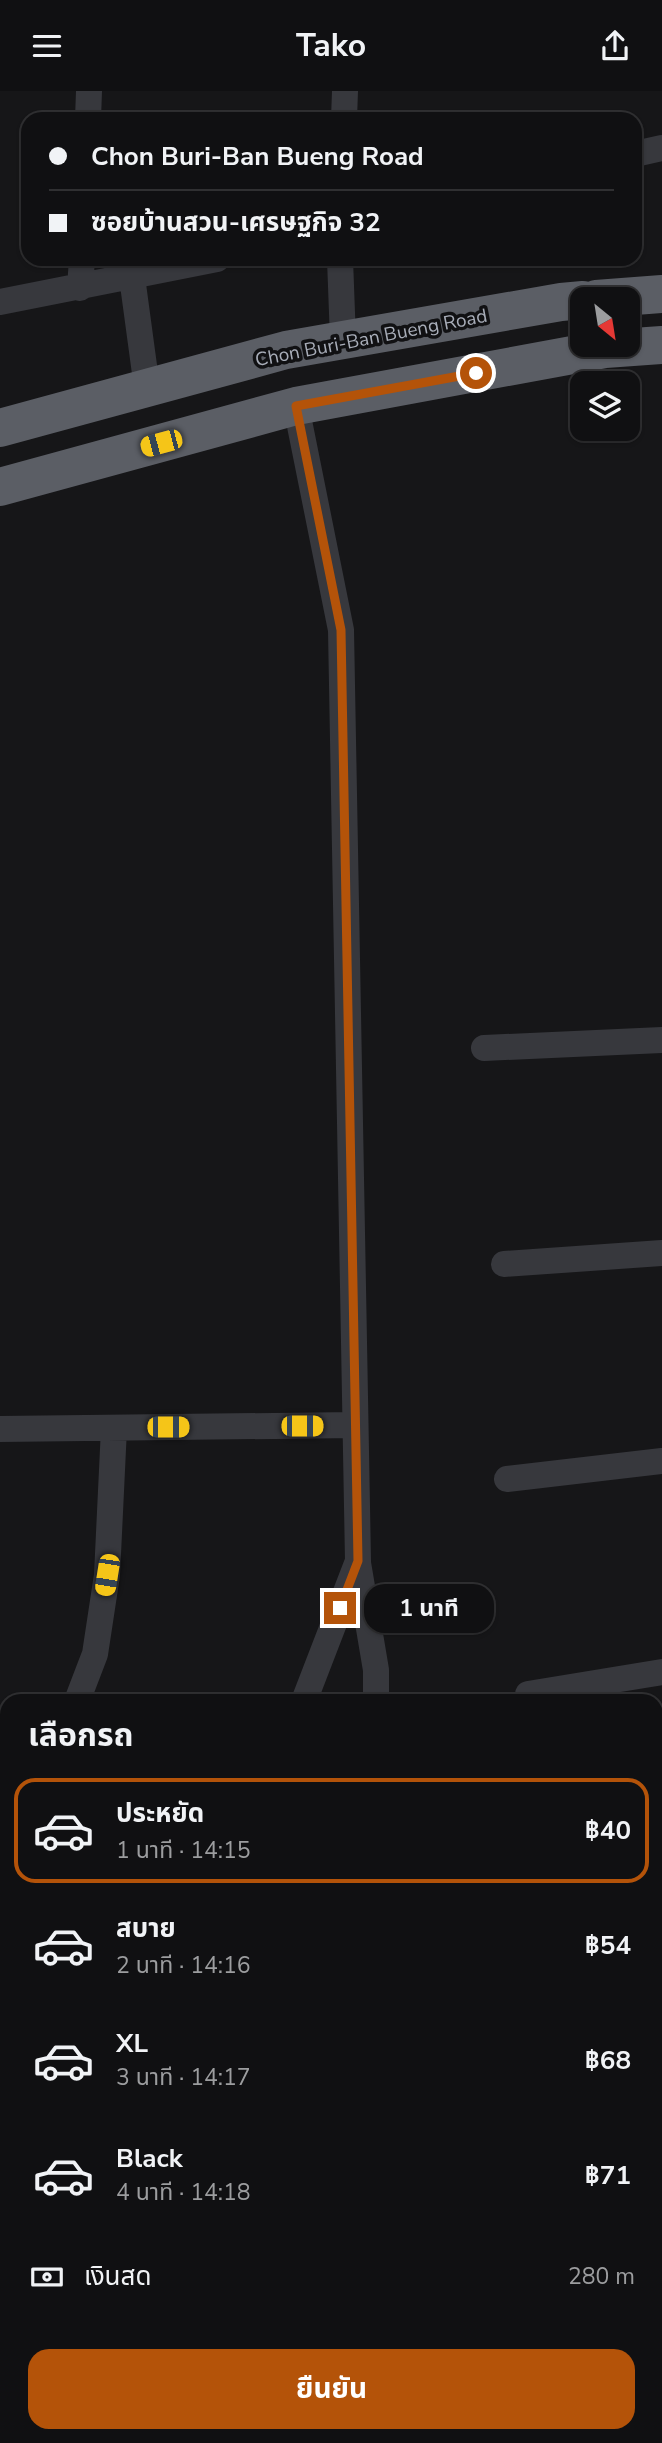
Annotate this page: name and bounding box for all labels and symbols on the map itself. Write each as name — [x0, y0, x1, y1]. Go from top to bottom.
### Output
north arrow — [570, 287, 640, 357]
street label: Chon Buri-Ban Bueng Road — [253, 303, 489, 373]
route start — [460, 357, 492, 389]
car — [138, 427, 185, 459]
car — [282, 1416, 324, 1437]
car — [148, 1417, 190, 1438]
car — [94, 1553, 121, 1597]
callout: 1 นาที — [364, 1583, 494, 1633]
route end — [324, 1592, 356, 1624]

